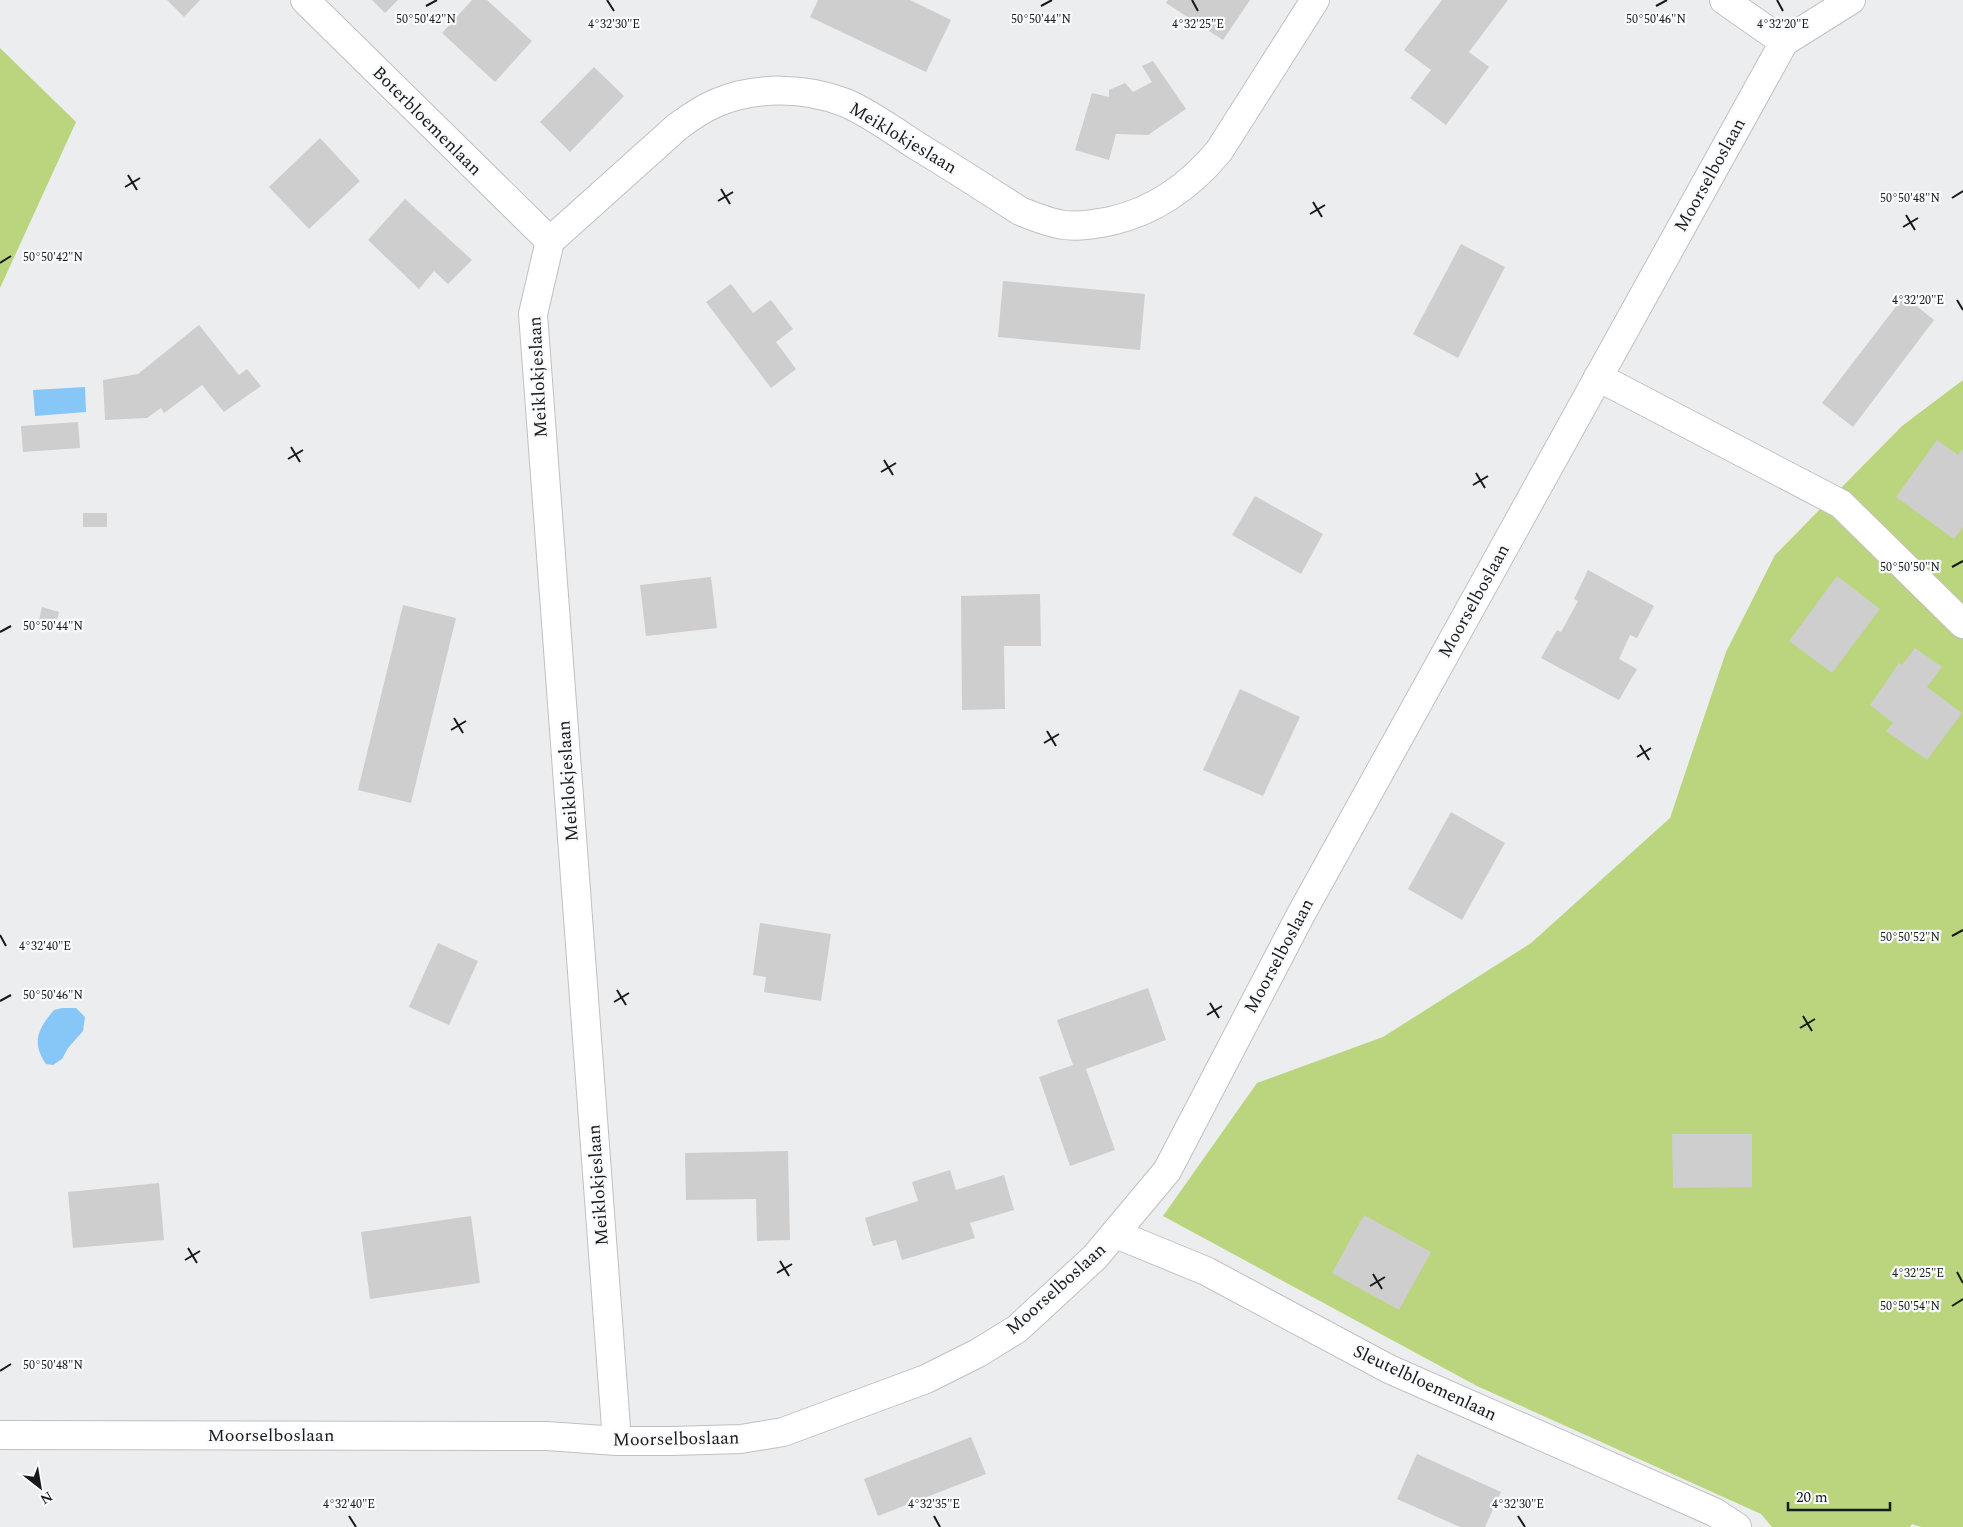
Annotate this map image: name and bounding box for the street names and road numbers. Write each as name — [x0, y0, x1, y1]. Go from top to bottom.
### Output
street label: Boterbloemenlaan — [366, 60, 488, 182]
street label: Meiklokjeslaan — [844, 95, 962, 181]
street label: Moorselboslaan — [1667, 113, 1753, 237]
street label: Meiklokjeslaan — [521, 316, 555, 438]
street label: Moorselboslaan — [1431, 539, 1517, 663]
street label: Meiklokjeslaan — [550, 719, 586, 843]
street label: Moorselboslaan — [1237, 894, 1321, 1018]
street label: Meiklokjeslaan — [580, 1123, 616, 1247]
street label: Moorselboslaan — [1000, 1237, 1112, 1341]
street label: Sleutelbloemenlaan — [1349, 1338, 1501, 1428]
street label: Moorselboslaan — [208, 1422, 334, 1449]
street label: Moorselboslaan — [612, 1424, 740, 1454]

